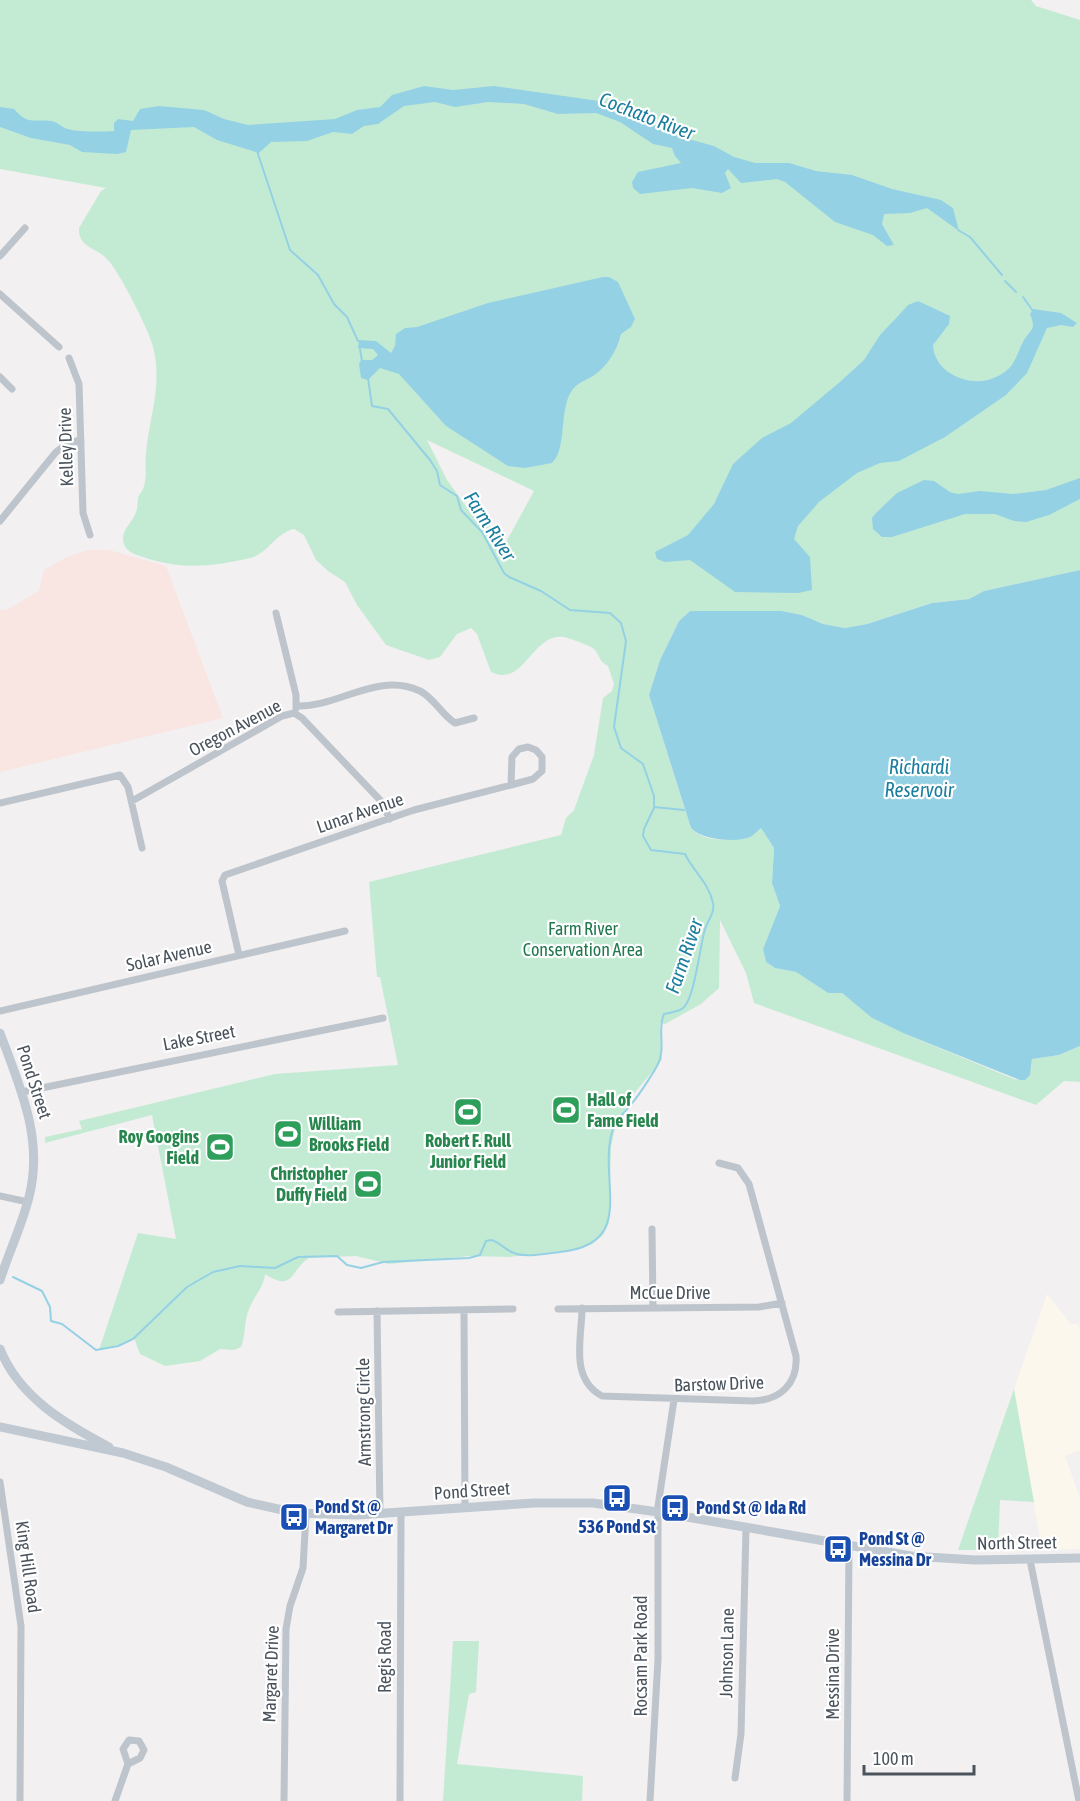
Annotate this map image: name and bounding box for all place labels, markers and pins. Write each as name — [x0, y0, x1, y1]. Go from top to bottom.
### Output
place label: Hall of Fame Field — [587, 1089, 659, 1131]
sports icon: Hall of Fame Field — [550, 1094, 582, 1126]
sports icon: Robert F. Rull Junior Field — [452, 1096, 484, 1128]
place label: William Brooks Field — [308, 1113, 389, 1155]
sports icon: William Brooks Field — [272, 1118, 304, 1150]
place label: Roy Googins Field — [118, 1126, 200, 1168]
place label: Robert F. Rull Junior Field — [425, 1130, 511, 1172]
sports icon: Roy Googins Field — [204, 1131, 236, 1163]
place label: Christopher Duffy Field — [270, 1163, 348, 1205]
sports icon: Christopher Duffy Field — [352, 1168, 384, 1200]
bus stop icon: 536 Pond St — [601, 1482, 633, 1514]
bus stop icon: Pond St @ Ida Rd — [659, 1492, 691, 1524]
place label: Pond St @ Margaret Dr — [315, 1496, 393, 1538]
place label: Pond St @ Ida Rd — [696, 1497, 806, 1518]
bus stop icon: Pond St @ Margaret Dr — [278, 1501, 310, 1533]
place label: 536 Pond St — [578, 1516, 657, 1537]
place label: Pond St @ Messina Dr — [859, 1528, 932, 1570]
bus stop icon: Pond St @ Messina Dr — [822, 1533, 854, 1565]

